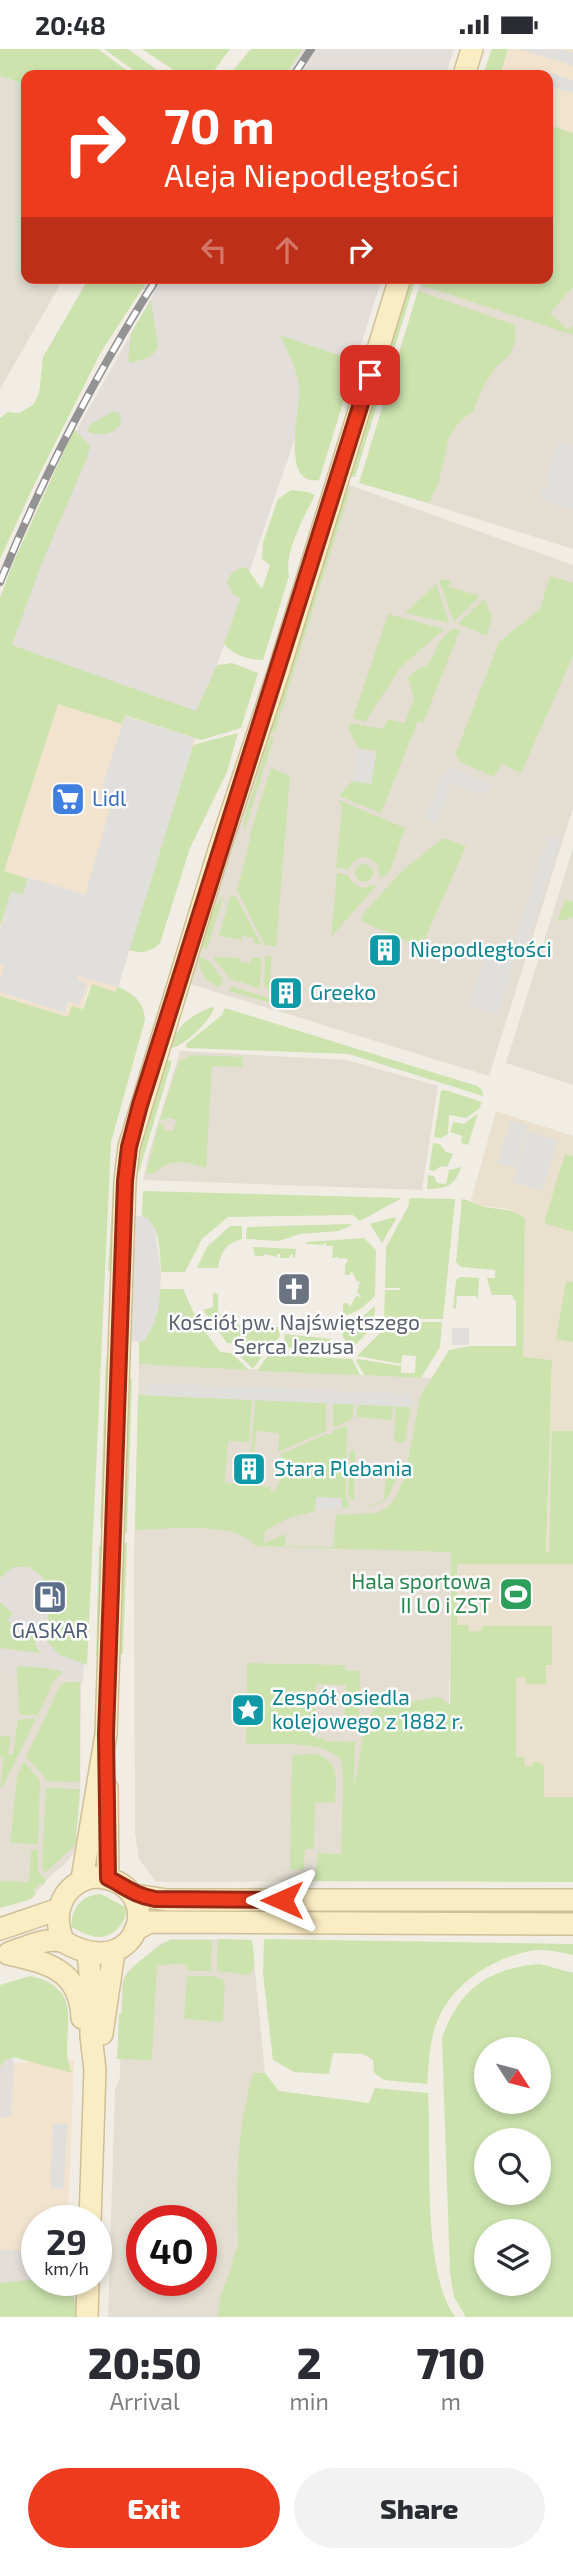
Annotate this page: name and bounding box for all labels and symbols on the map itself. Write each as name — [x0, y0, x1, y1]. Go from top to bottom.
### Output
pin — [340, 345, 400, 405]
supermarket icon: Lidl — [49, 780, 87, 818]
place label: Lidl — [92, 785, 127, 810]
building icon: Niepodległości — [366, 931, 404, 969]
place label: Niepodległości — [410, 936, 552, 961]
building icon: Greeko — [267, 974, 305, 1012]
place label: Greeko — [310, 979, 376, 1004]
church icon: Kościół pw. Najświętszego Serca Jezusa — [275, 1270, 313, 1308]
place label: Kościół pw. Najświętszego Serca Jezusa — [168, 1309, 420, 1358]
building icon: Stara Plebania — [230, 1450, 268, 1488]
place label: Stara Plebania — [274, 1455, 412, 1480]
place label: Hala sportowa II LO i ZST — [351, 1568, 491, 1617]
sports icon: Hala sportowa II LO i ZST — [497, 1575, 535, 1613]
fuel station icon: GASKAR — [31, 1578, 69, 1616]
place label: GASKAR — [12, 1617, 88, 1642]
place label: Zespół osiedla kolejowego z 1882 r. — [272, 1684, 464, 1734]
place icon: Zespół osiedla kolejowego z 1882 r. — [229, 1691, 267, 1729]
position arrow — [245, 1863, 319, 1937]
north arrow — [474, 2037, 551, 2114]
speed limit sign: 40 — [126, 2205, 217, 2296]

